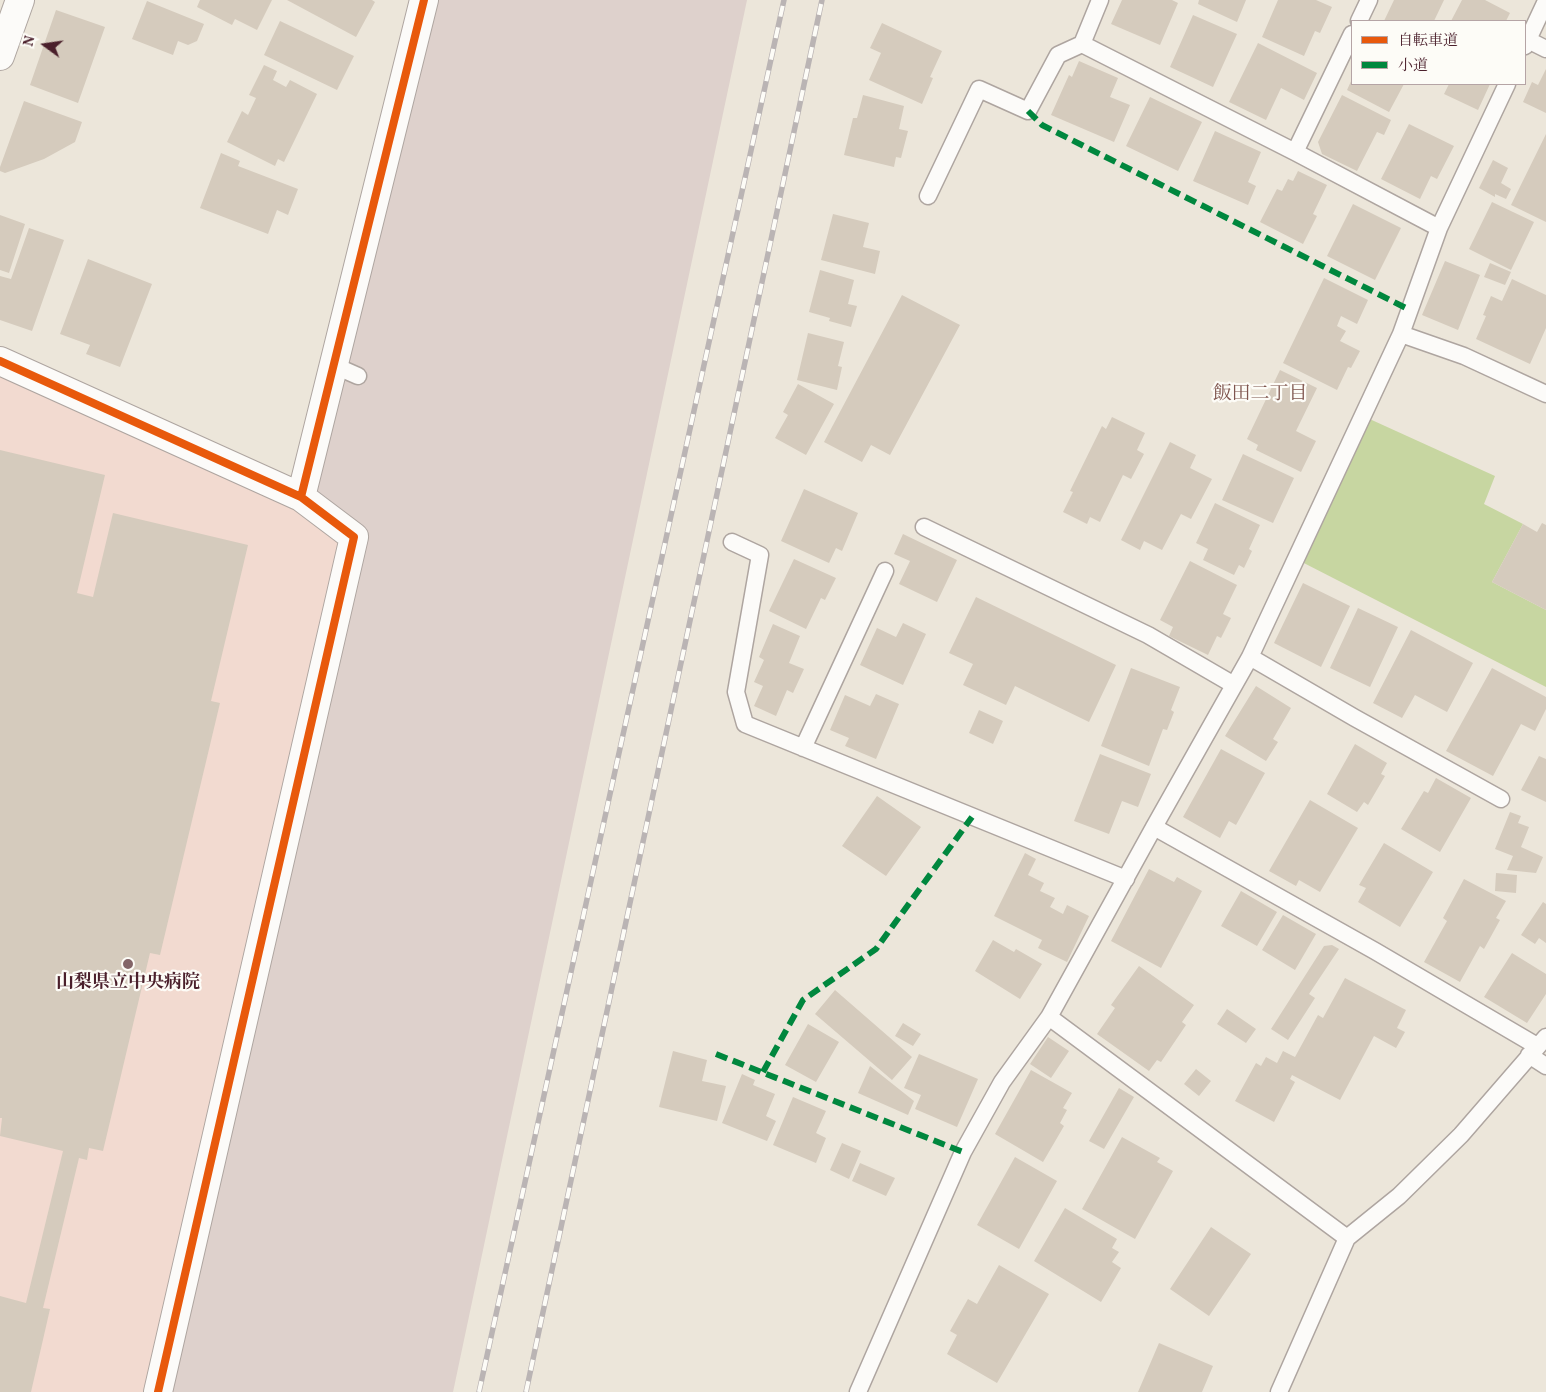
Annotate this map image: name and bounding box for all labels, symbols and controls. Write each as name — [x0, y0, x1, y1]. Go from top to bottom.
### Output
north arrow — [20, 20, 70, 70]
legend — [1351, 20, 1526, 85]
text: 自転車道 — [1398, 31, 1458, 52]
text: N — [20, 34, 40, 48]
text: 小道 — [1398, 56, 1428, 77]
district label: 飯田二丁目 — [1213, 385, 1307, 407]
marker: 山梨県立中央病院 — [121, 957, 135, 971]
place label: 山梨県立中央病院 — [56, 973, 200, 995]

